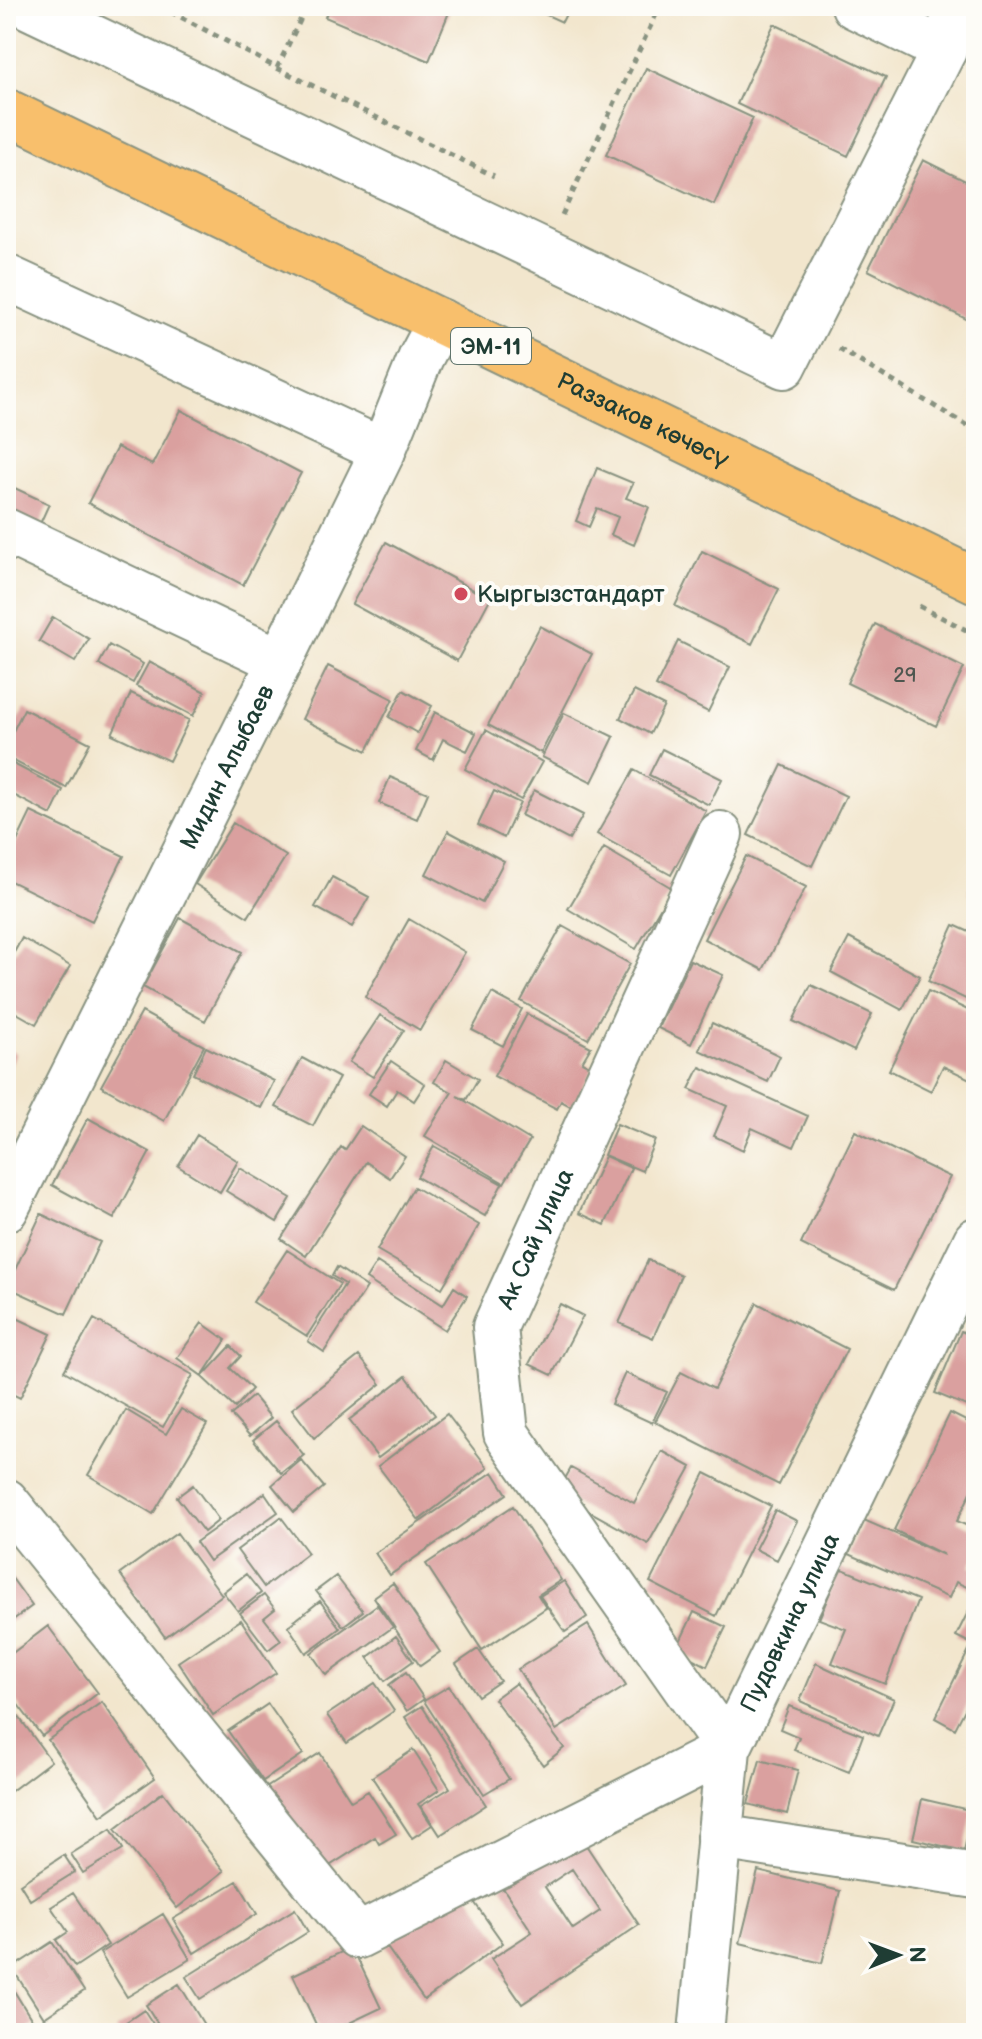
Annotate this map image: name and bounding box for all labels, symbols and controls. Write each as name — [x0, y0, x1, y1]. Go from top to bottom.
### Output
road number: ЭМ-11 — [451, 328, 531, 364]
street label: Раззаков көчөсү — [552, 366, 734, 474]
place label: Кыргызстандарт — [477, 580, 665, 609]
marker: Кыргызстандарт — [452, 585, 470, 603]
house number: 29 — [893, 664, 917, 688]
street label: Мидин Алыбаев — [174, 680, 281, 854]
street label: Ак Сай улица — [491, 1164, 580, 1314]
street label: Пудовкина улица — [734, 1528, 846, 1717]
north arrow — [858, 1915, 938, 1995]
text: N — [903, 1946, 930, 1963]

